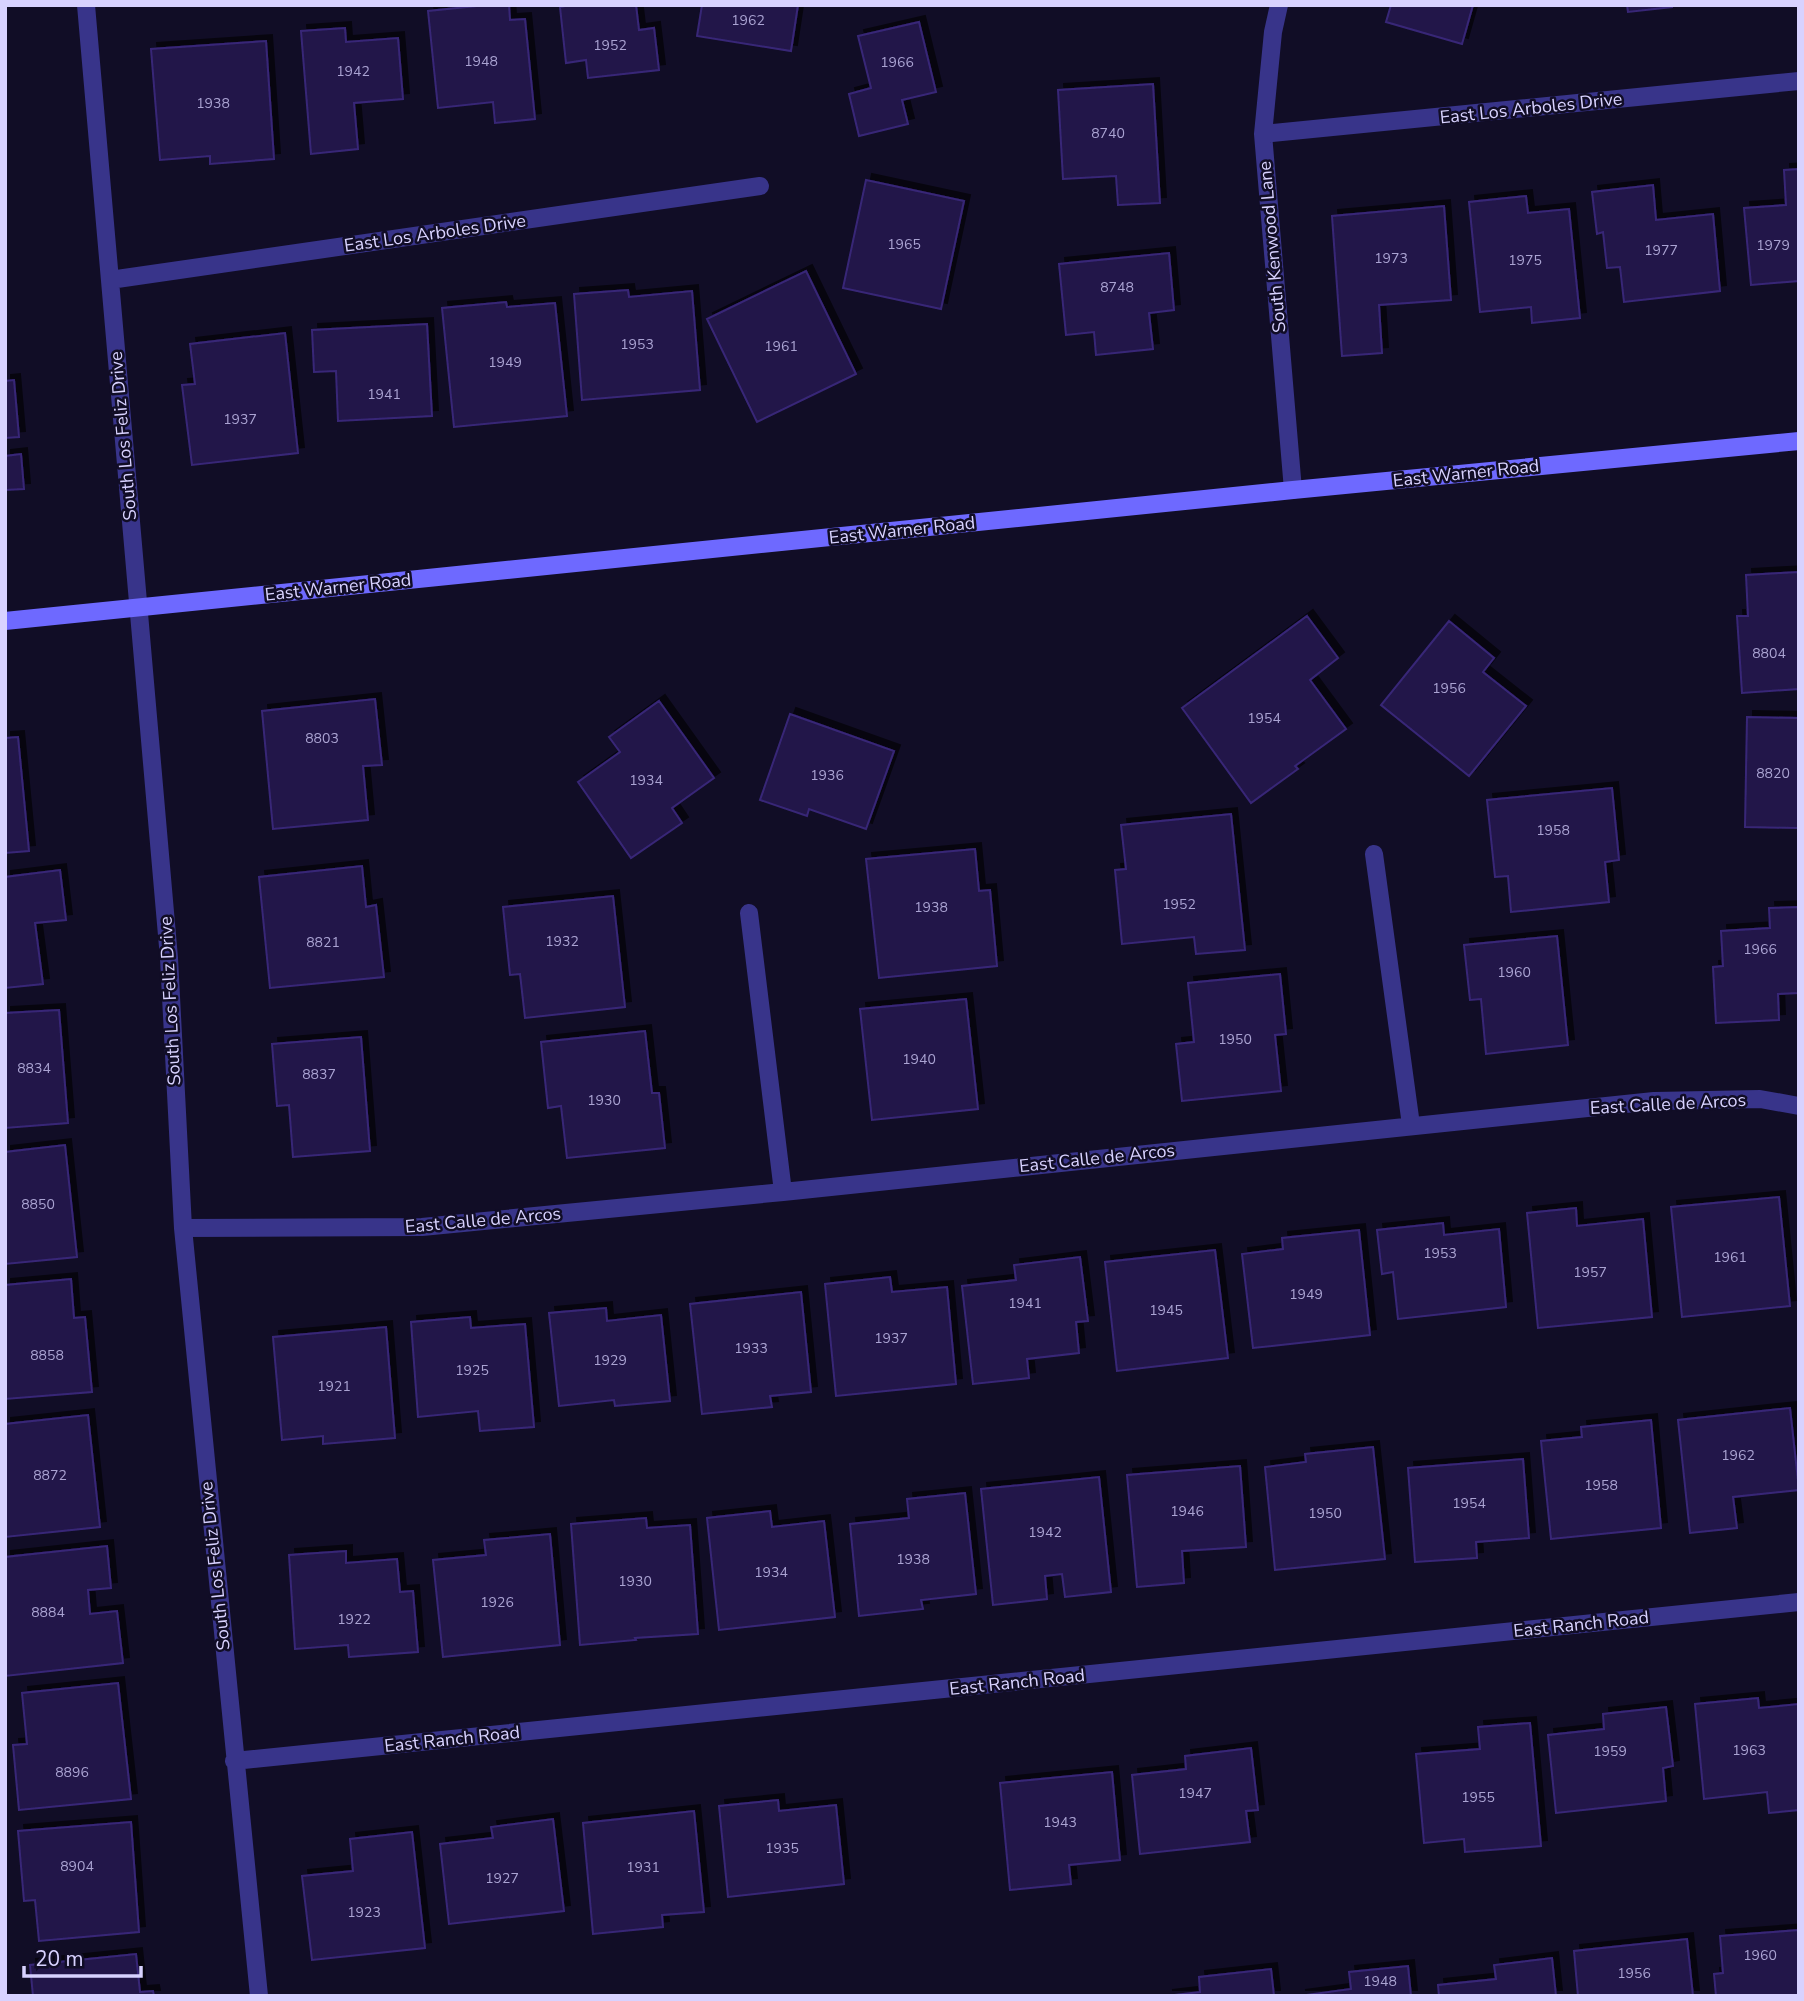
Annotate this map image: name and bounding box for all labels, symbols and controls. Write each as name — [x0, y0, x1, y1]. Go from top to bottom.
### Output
house number: 1962 — [731, 11, 765, 30]
house number: 1952 — [593, 36, 627, 55]
house number: 1948 — [464, 52, 498, 71]
house number: 1966 — [880, 53, 914, 72]
house number: 1942 — [336, 62, 370, 81]
street label: East Los Arboles Drive — [1439, 86, 1623, 130]
house number: 1938 — [196, 94, 230, 113]
house number: 8740 — [1091, 124, 1125, 143]
street label: South Kenwood Lane — [1253, 160, 1291, 334]
street label: East Los Arboles Drive — [343, 208, 527, 258]
house number: 1965 — [887, 235, 921, 254]
house number: 1979 — [1756, 236, 1790, 255]
house number: 1977 — [1644, 241, 1678, 260]
house number: 1973 — [1374, 249, 1408, 268]
house number: 1975 — [1508, 251, 1542, 270]
house number: 8748 — [1100, 278, 1134, 297]
house number: 1953 — [620, 335, 654, 354]
house number: 1961 — [764, 337, 798, 356]
street label: South Los Feliz Drive — [104, 350, 142, 522]
house number: 1949 — [488, 353, 522, 372]
house number: 1941 — [367, 385, 401, 404]
house number: 1937 — [223, 410, 257, 429]
street label: East Warner Road — [1392, 453, 1540, 493]
street label: East Warner Road — [828, 510, 976, 550]
street label: East Warner Road — [264, 567, 412, 607]
house number: 8804 — [1752, 644, 1786, 663]
house number: 1956 — [1432, 679, 1466, 698]
house number: 1954 — [1247, 709, 1281, 728]
house number: 8803 — [305, 729, 339, 748]
house number: 8820 — [1756, 764, 1790, 783]
house number: 1936 — [810, 766, 844, 785]
house number: 1934 — [629, 771, 663, 790]
house number: 1958 — [1536, 821, 1570, 840]
house number: 1952 — [1162, 895, 1196, 914]
house number: 1938 — [914, 898, 948, 917]
street label: South Los Feliz Drive — [154, 916, 186, 1086]
house number: 1932 — [545, 932, 579, 951]
house number: 8821 — [306, 933, 340, 952]
house number: 1966 — [1743, 940, 1777, 959]
house number: 1960 — [1497, 963, 1531, 982]
house number: 1950 — [1218, 1030, 1252, 1049]
house number: 1940 — [902, 1050, 936, 1069]
house number: 8834 — [17, 1059, 51, 1078]
house number: 8837 — [302, 1065, 336, 1084]
street label: East Calle de Arcos — [1589, 1088, 1747, 1120]
house number: 1930 — [587, 1091, 621, 1110]
street label: East Calle de Arcos — [1018, 1138, 1176, 1178]
house number: 8850 — [21, 1195, 55, 1214]
street label: East Calle de Arcos — [404, 1201, 562, 1239]
house number: 1953 — [1423, 1244, 1457, 1263]
house number: 1961 — [1713, 1248, 1747, 1267]
house number: 1957 — [1573, 1263, 1607, 1282]
house number: 1949 — [1289, 1285, 1323, 1304]
house number: 1941 — [1008, 1294, 1042, 1313]
house number: 1945 — [1149, 1301, 1183, 1320]
house number: 1937 — [874, 1329, 908, 1348]
house number: 1933 — [734, 1339, 768, 1358]
house number: 8858 — [30, 1346, 64, 1365]
house number: 1929 — [593, 1351, 627, 1370]
house number: 1925 — [455, 1361, 489, 1380]
house number: 1921 — [317, 1377, 351, 1396]
house number: 1962 — [1721, 1446, 1755, 1465]
house number: 8872 — [33, 1466, 67, 1485]
house number: 1958 — [1584, 1476, 1618, 1495]
street label: South Los Feliz Drive — [194, 1480, 236, 1652]
house number: 1954 — [1452, 1494, 1486, 1513]
house number: 1946 — [1170, 1502, 1204, 1521]
house number: 1950 — [1308, 1504, 1342, 1523]
house number: 1942 — [1028, 1523, 1062, 1542]
house number: 1938 — [896, 1550, 930, 1569]
house number: 1934 — [754, 1563, 788, 1582]
house number: 1930 — [618, 1572, 652, 1591]
house number: 1926 — [480, 1593, 514, 1612]
house number: 8884 — [31, 1603, 65, 1622]
street label: East Ranch Road — [1512, 1605, 1650, 1643]
house number: 1922 — [337, 1610, 371, 1629]
street label: East Ranch Road — [948, 1663, 1086, 1701]
street label: East Ranch Road — [383, 1720, 521, 1758]
house number: 1963 — [1732, 1741, 1766, 1760]
house number: 1959 — [1593, 1742, 1627, 1761]
house number: 8896 — [55, 1763, 89, 1782]
house number: 1947 — [1178, 1784, 1212, 1803]
house number: 1955 — [1461, 1788, 1495, 1807]
house number: 1943 — [1043, 1813, 1077, 1832]
house number: 1935 — [765, 1839, 799, 1858]
house number: 8904 — [60, 1857, 94, 1876]
house number: 1931 — [626, 1858, 660, 1877]
house number: 1927 — [485, 1869, 519, 1888]
house number: 1923 — [347, 1903, 381, 1922]
scale bar — [24, 1934, 142, 1978]
text: 20 m — [35, 1945, 84, 1973]
house number: 1960 — [1743, 1946, 1777, 1965]
house number: 1956 — [1617, 1964, 1651, 1983]
house number: 1948 — [1363, 1972, 1397, 1991]

